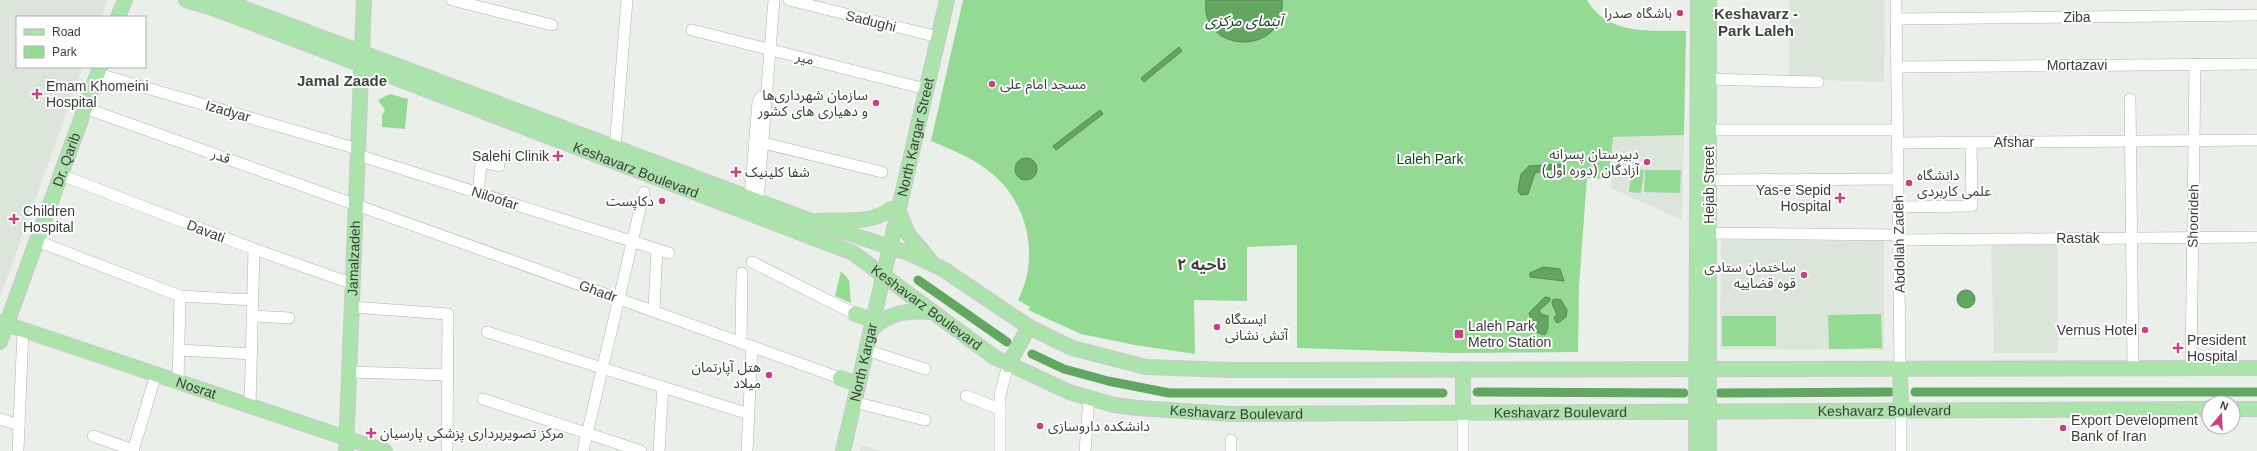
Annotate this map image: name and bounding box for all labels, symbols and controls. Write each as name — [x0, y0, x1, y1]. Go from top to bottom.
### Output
place label: باشگاه صدرا — [1604, 5, 1672, 22]
district label: Keshavarz - Park Laleh — [1714, 5, 1798, 39]
street label: Sadughi — [844, 7, 898, 35]
marker: باشگاه صدرا — [1675, 8, 1685, 18]
street label: Ziba — [2063, 9, 2091, 25]
water label: آبنمای مرکزی — [1205, 12, 1287, 30]
legend — [16, 16, 146, 68]
text: Road — [52, 25, 81, 39]
text: Park — [52, 45, 78, 59]
street label: میر — [793, 48, 816, 69]
street label: Mortazavi — [2047, 57, 2107, 73]
district label: Jamal Zaade — [297, 72, 387, 89]
street label: North Kargar Street — [894, 76, 937, 198]
place label: مسجد امام علی — [1000, 76, 1086, 95]
place label: Emam Khomeini Hospital — [46, 78, 149, 110]
marker: مسجد امام علی — [987, 79, 997, 89]
place label: سازمان شهرداری‌ها و دهیاری‌ های کشور — [757, 87, 868, 120]
marker: Emam Khomeini Hospital — [31, 88, 43, 100]
street label: Izadyar — [204, 97, 253, 125]
marker: سازمان شهرداری‌ها و دهیاری‌ های کشور — [871, 98, 881, 108]
street label: Dr. Qarib — [49, 130, 83, 189]
street label: Afshar — [1994, 134, 2035, 150]
street label: Keshavarz Boulevard — [571, 139, 701, 201]
street label: قدر — [208, 145, 233, 168]
place label: دبيرستان پسرانه آزادگان (دوره اول) — [1542, 146, 1640, 179]
street label: Hejab Street — [1701, 146, 1717, 224]
place label: Salehi Clinik — [472, 148, 550, 164]
marker: Salehi Clinik — [552, 150, 564, 162]
park label: Laleh Park — [1397, 151, 1464, 167]
marker: دبيرستان پسرانه آزادگان (دوره اول) — [1642, 157, 1652, 167]
place label: شفا کلینیک — [745, 164, 810, 180]
marker: شفا کلینیک — [730, 166, 742, 178]
place label: دانشگاه علمی کاربردی — [1917, 167, 1991, 200]
marker: دانشگاه علمی کاربردی — [1904, 178, 1914, 188]
place label: Yas-e Sepid Hospital — [1756, 182, 1831, 214]
street label: Niloofar — [470, 183, 521, 213]
street label: Shoorideh — [2184, 184, 2202, 248]
marker: Yas-e Sepid Hospital — [1834, 192, 1846, 204]
place label: دکاپست — [606, 193, 654, 211]
street label: Abdollah Zadeh — [1890, 195, 1908, 293]
marker: دکاپست — [657, 196, 667, 206]
place label: Children Hospital — [23, 203, 75, 235]
marker: Children Hospital — [8, 213, 20, 225]
street label: Davati — [185, 216, 227, 246]
street label: Jamalzadeh — [344, 220, 363, 296]
street label: Rastak — [2056, 230, 2101, 246]
district label: ناحیه ۲ — [1177, 256, 1227, 274]
place label: ساختمان ستادی قوه قضاییه — [1704, 259, 1796, 292]
street label: Keshavarz Boulevard — [868, 261, 985, 353]
marker: ساختمان ستادی قوه قضاییه — [1799, 270, 1809, 280]
street label: Ghadr — [577, 277, 619, 305]
place label: ایستگاه آتش نشانی — [1225, 311, 1289, 344]
place label: Laleh Park Metro Station — [1468, 318, 1551, 350]
street label: North Kargar — [847, 321, 880, 403]
marker: ایستگاه آتش نشانی — [1212, 322, 1222, 332]
place label: Vernus Hotel — [2057, 322, 2137, 338]
marker: Vernus Hotel — [2140, 325, 2150, 335]
marker: Laleh Park Metro Station — [1453, 328, 1465, 340]
place label: President Hospital — [2187, 332, 2246, 364]
marker: President Hospital — [2172, 342, 2184, 354]
place label: هتل آپارتمان میلاد — [691, 359, 761, 391]
marker: هتل آپارتمان میلاد — [764, 370, 774, 380]
street label: Nosrat — [174, 374, 218, 402]
north arrow — [2201, 395, 2241, 435]
text: N — [2219, 399, 2230, 413]
street label: Keshavarz Boulevard — [1169, 402, 1303, 422]
street label: Keshavarz Boulevard — [1818, 402, 1951, 419]
street label: Keshavarz Boulevard — [1494, 404, 1627, 421]
place label: Export Development Bank of Iran — [2071, 412, 2198, 444]
place label: دانشکده داروسازی — [1048, 418, 1150, 435]
marker: دانشکده داروسازی — [1035, 421, 1045, 431]
marker: Export Development Bank of Iran — [2058, 423, 2068, 433]
place label: مرکز تصویربرداری پزشکی پارسیان — [380, 425, 564, 443]
marker: مرکز تصویربرداری پزشکی پارسیان — [365, 427, 377, 439]

